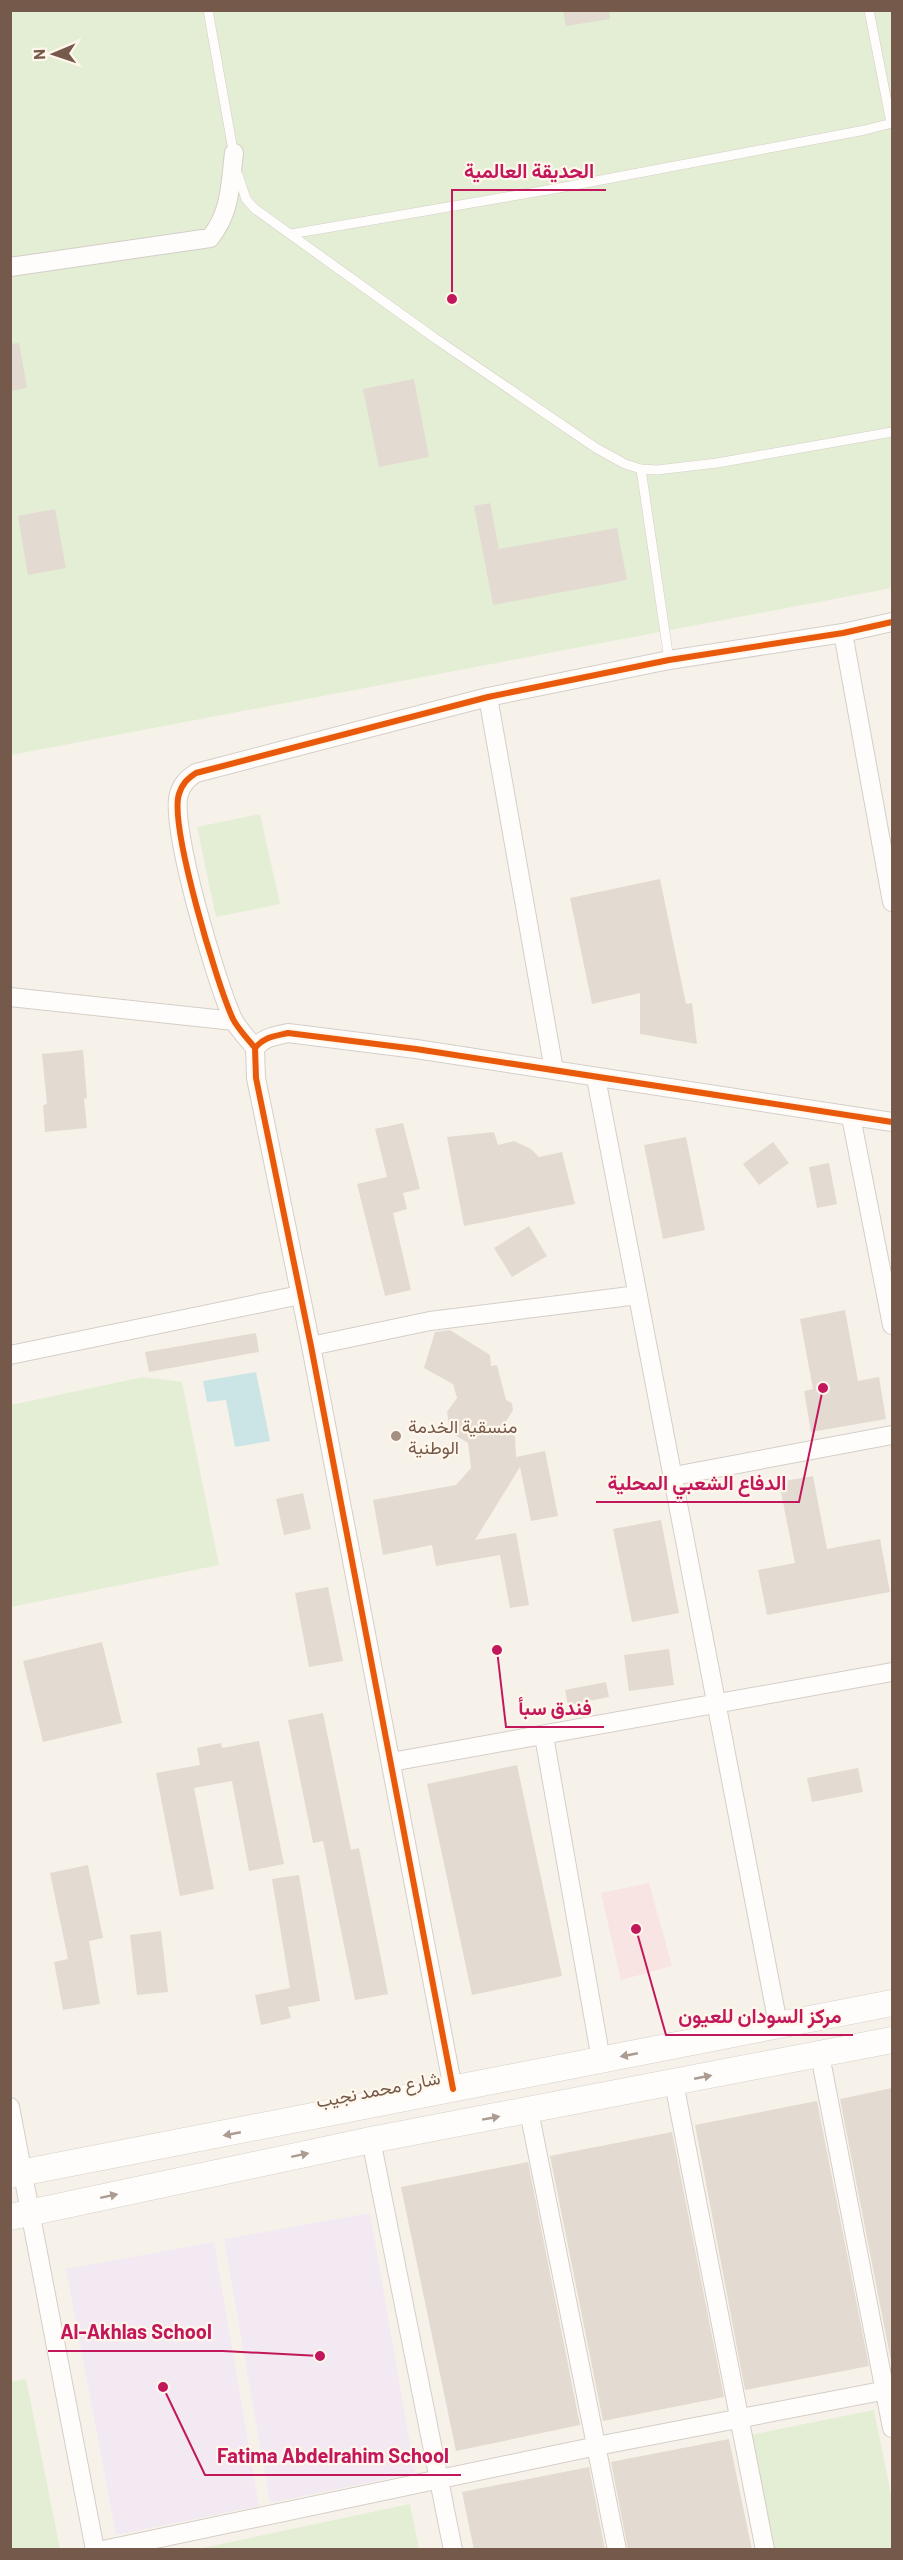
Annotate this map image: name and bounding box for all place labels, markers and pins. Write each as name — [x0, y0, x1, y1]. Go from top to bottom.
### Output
callout: الحديقة العالمية — [452, 152, 606, 190]
place label: منسقية الخدمة الوطنية — [408, 1415, 517, 1459]
marker: منسقية الخدمة الوطنية — [389, 1429, 403, 1443]
callout: الدفاع الشعبي المحلية — [596, 1464, 799, 1502]
callout: فندق سبأ — [506, 1689, 604, 1727]
callout: مركز السودان للعيون — [666, 1997, 853, 2035]
callout: Al-Akhlas School — [48, 2313, 223, 2351]
callout: Fatima Abdelrahim School — [205, 2437, 461, 2475]

